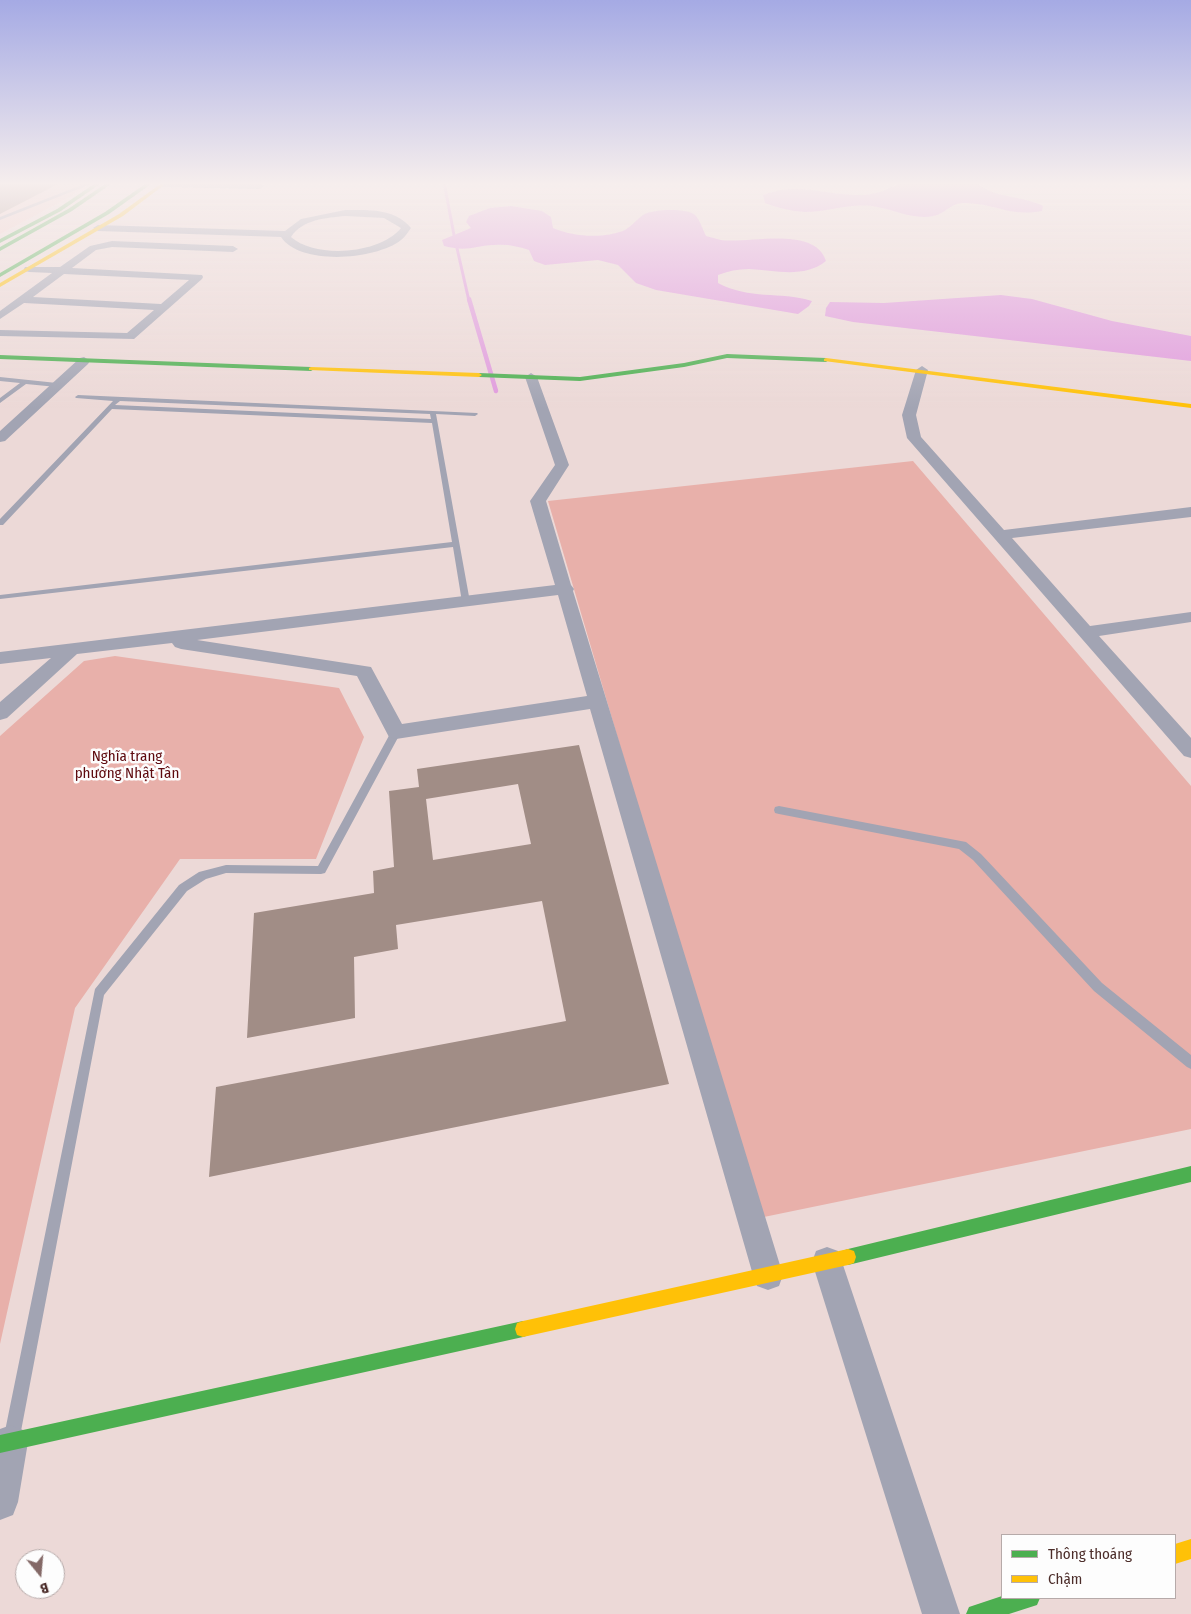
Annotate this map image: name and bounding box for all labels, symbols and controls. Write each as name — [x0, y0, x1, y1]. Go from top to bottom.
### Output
park label: Nghĩa trang phường Nhật Tân — [75, 748, 179, 783]
legend — [1001, 1534, 1176, 1599]
text: Thông thoáng — [1048, 1545, 1132, 1563]
north arrow — [15, 1549, 65, 1599]
text: Chậm — [1048, 1570, 1082, 1588]
text: B — [38, 1579, 50, 1597]

